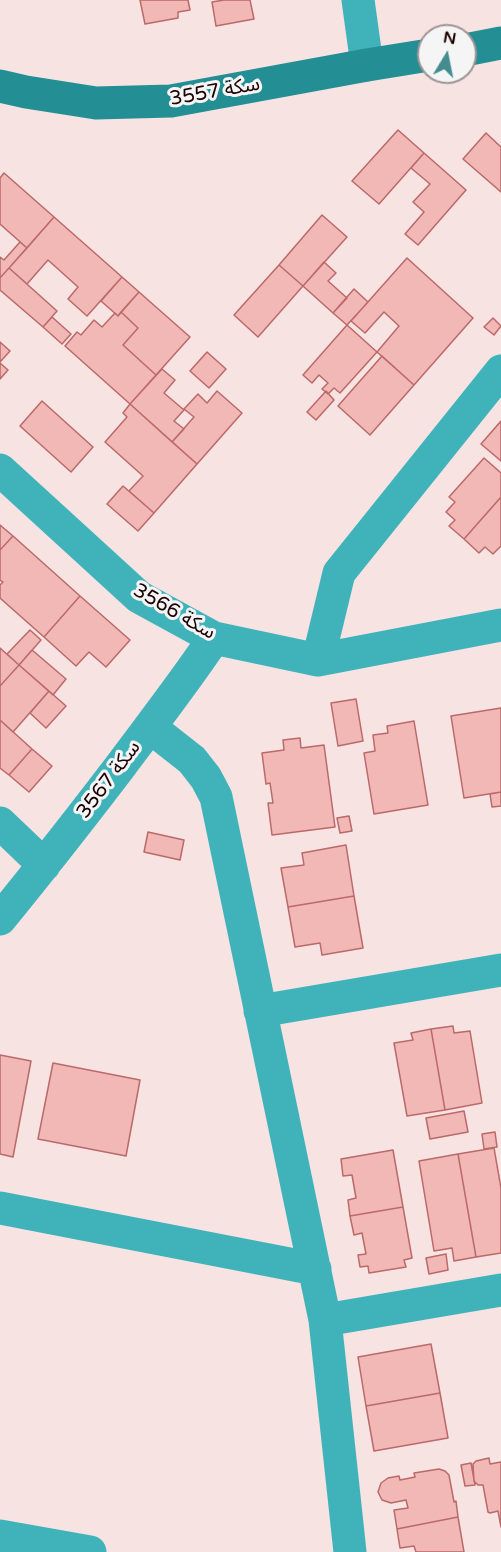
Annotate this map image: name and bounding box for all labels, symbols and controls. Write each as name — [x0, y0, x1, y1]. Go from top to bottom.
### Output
north arrow — [417, 24, 477, 84]
text: N — [442, 27, 458, 49]
street label: سكة 3557 — [168, 72, 262, 112]
street label: سكة 3566 — [129, 579, 219, 645]
street label: سكة 3567 — [72, 736, 146, 824]

